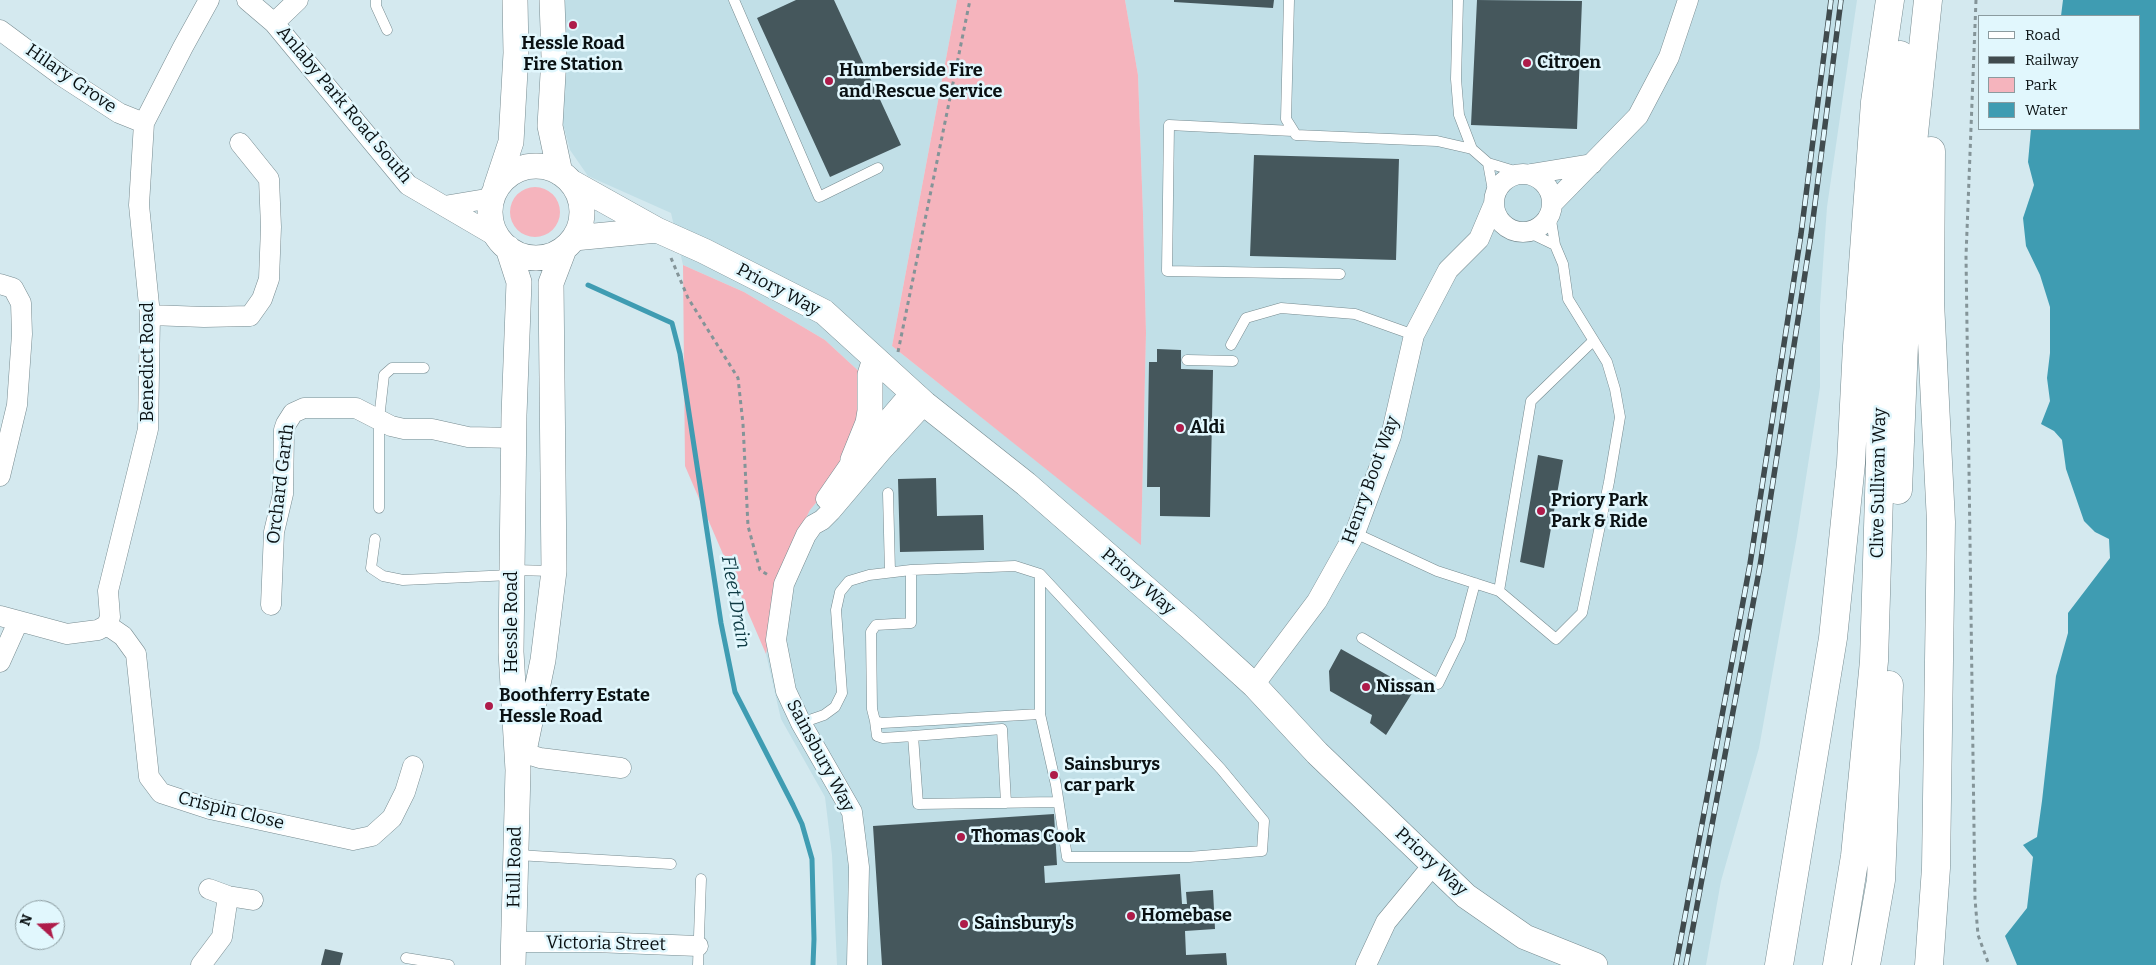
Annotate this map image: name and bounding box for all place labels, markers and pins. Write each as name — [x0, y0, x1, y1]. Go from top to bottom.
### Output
marker: Hessle Road Fire Station — [567, 19, 579, 31]
place label: Hessle Road Fire Station — [521, 33, 625, 76]
place label: Citroen — [1537, 52, 1601, 74]
marker: Citroen — [1521, 57, 1533, 69]
place label: Humberside Fire and Rescue Service — [839, 60, 1002, 102]
marker: Humberside Fire and Rescue Service — [823, 75, 835, 87]
place label: Aldi — [1190, 417, 1225, 439]
marker: Aldi — [1174, 422, 1186, 434]
place label: Priory Park Park & Ride — [1551, 490, 1648, 532]
marker: Priory Park Park & Ride — [1535, 505, 1547, 517]
place label: Nissan — [1376, 676, 1435, 698]
marker: Nissan — [1360, 681, 1372, 693]
place label: Boothferry Estate Hessle Road — [499, 685, 650, 728]
marker: Boothferry Estate Hessle Road — [483, 700, 495, 712]
place label: Sainsburys car park — [1064, 754, 1160, 796]
marker: Sainsburys car park — [1048, 769, 1060, 781]
place label: Thomas Cook — [971, 826, 1085, 848]
marker: Thomas Cook — [955, 831, 967, 843]
place label: Homebase — [1141, 905, 1232, 927]
marker: Homebase — [1125, 910, 1137, 922]
place label: Sainsbury's — [974, 913, 1074, 935]
marker: Sainsbury's — [958, 918, 970, 930]

